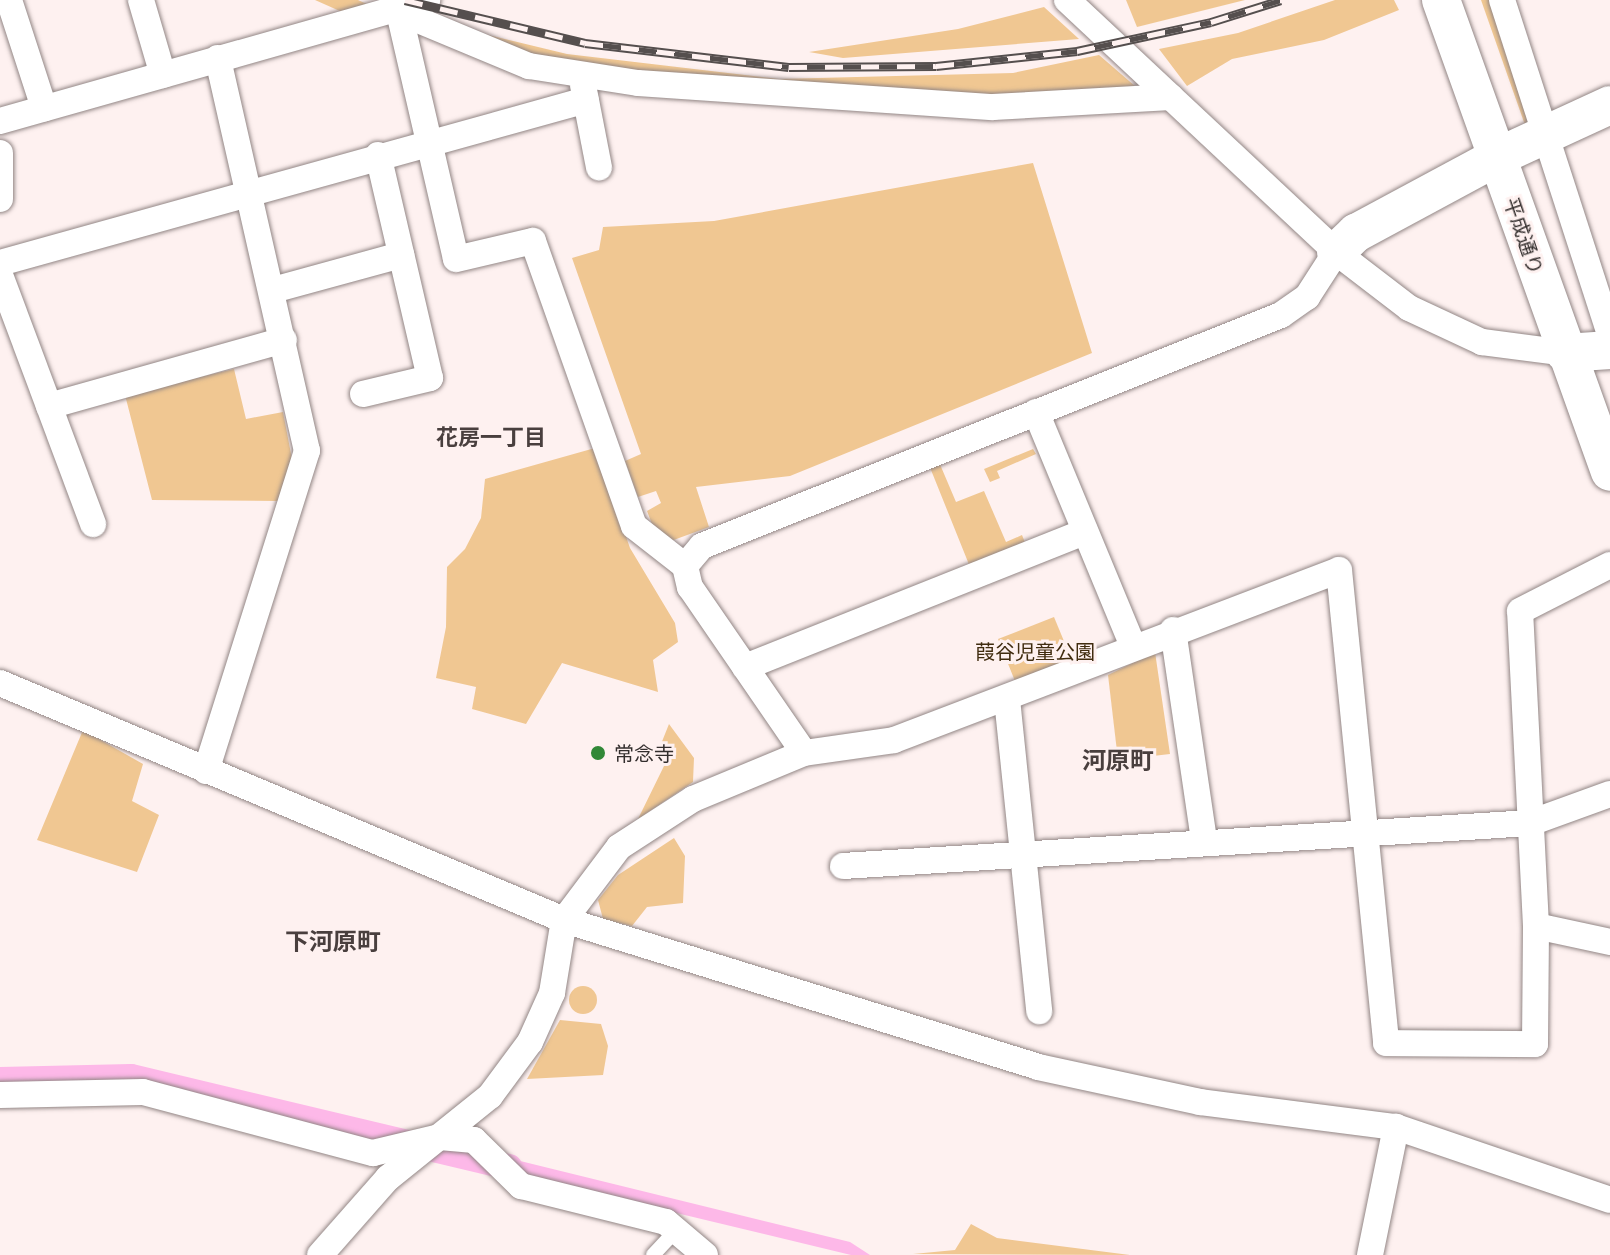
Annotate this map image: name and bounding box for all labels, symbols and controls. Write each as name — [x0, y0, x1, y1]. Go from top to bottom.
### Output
street label: 平成通り — [1500, 194, 1548, 278]
district label: 花房一丁目 — [436, 424, 546, 450]
park label: 葭谷児童公園 — [975, 639, 1095, 663]
place label: 常念寺 — [614, 741, 674, 765]
marker: 常念寺 — [589, 744, 607, 762]
district label: 河原町 — [1082, 746, 1154, 774]
district label: 下河原町 — [285, 927, 381, 955]

